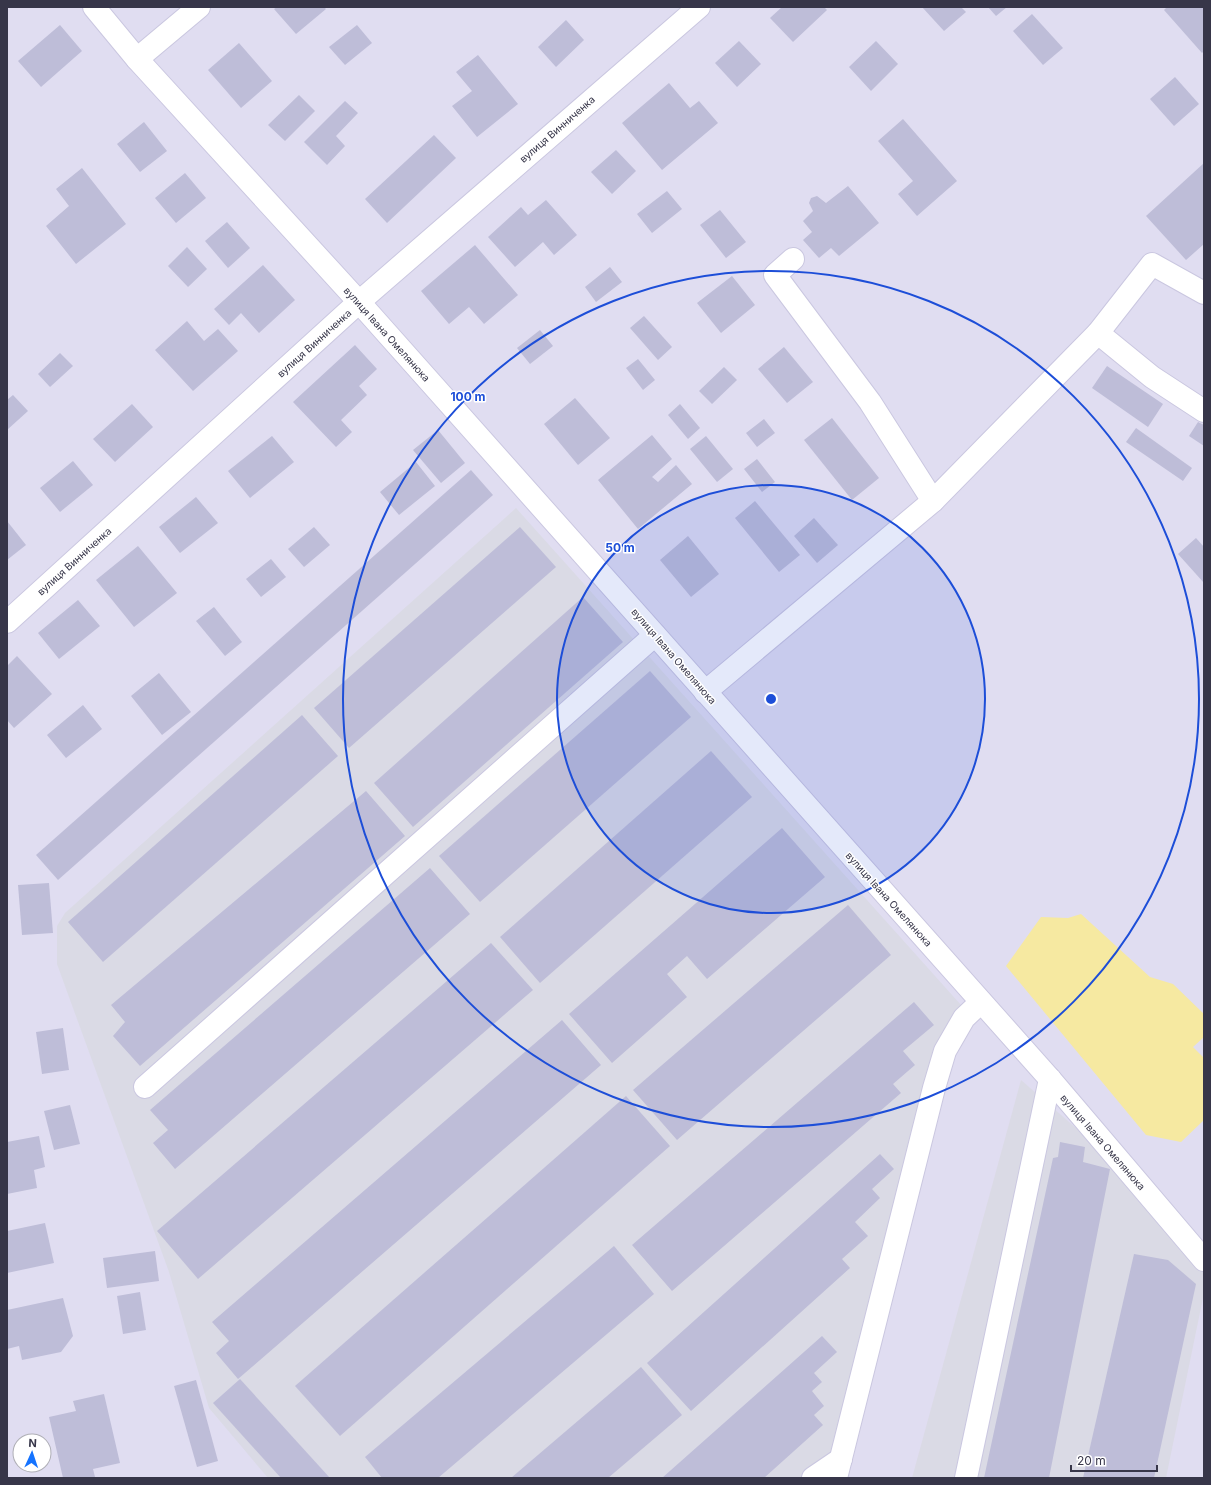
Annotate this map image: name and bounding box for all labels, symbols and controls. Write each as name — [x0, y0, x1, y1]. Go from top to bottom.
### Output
street label: вулиця Винниченка — [517, 93, 597, 165]
street label: вулиця Івана Омелянюка — [341, 284, 433, 384]
street label: вулиця Винниченка — [274, 307, 354, 379]
text: 100 m — [450, 389, 486, 404]
street label: вулиця Винниченка — [34, 525, 114, 597]
text: 50 m — [605, 540, 635, 555]
street label: вулиця Івана Омелянюка — [629, 606, 719, 706]
centre of rings — [764, 692, 778, 706]
street label: вулиця Івана Омелянюка — [843, 849, 935, 949]
street label: вулиця Івана Омелянюка — [1058, 1092, 1148, 1192]
north arrow — [12, 1433, 52, 1473]
text: N — [28, 1436, 37, 1450]
scale bar — [1071, 1447, 1157, 1473]
text: 20 m — [1077, 1453, 1106, 1468]

